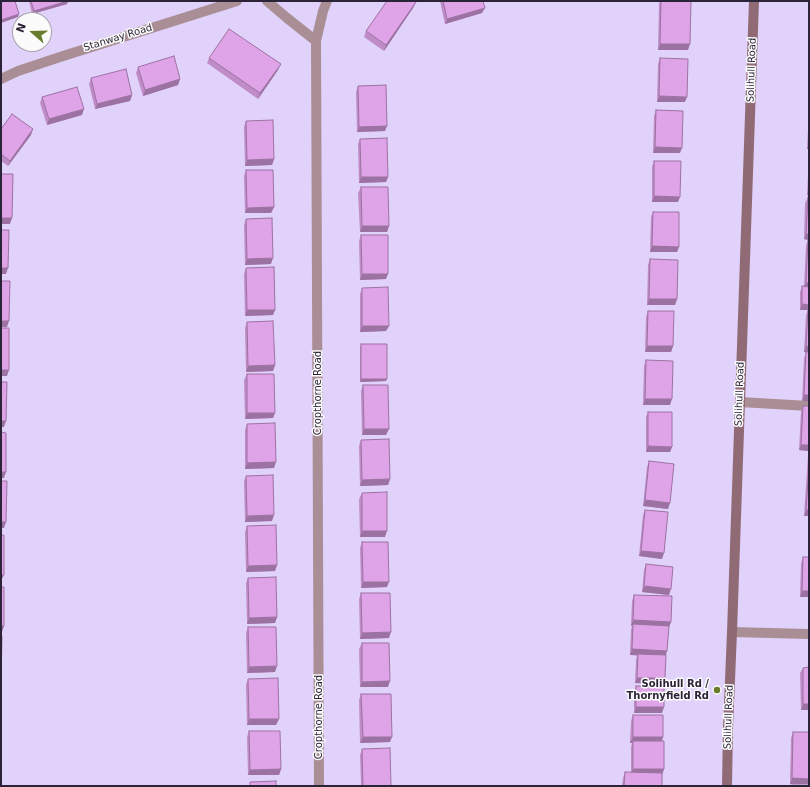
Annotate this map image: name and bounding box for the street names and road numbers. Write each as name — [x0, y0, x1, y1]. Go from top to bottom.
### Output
street label: Stanway Road — [82, 22, 154, 54]
street label: Solihull Road — [745, 38, 759, 102]
street label: Cropthorne Road — [312, 351, 324, 435]
street label: Solihull Road — [733, 362, 747, 426]
street label: Cropthorne Road — [313, 675, 325, 759]
street label: Solihull Road — [722, 685, 736, 749]

